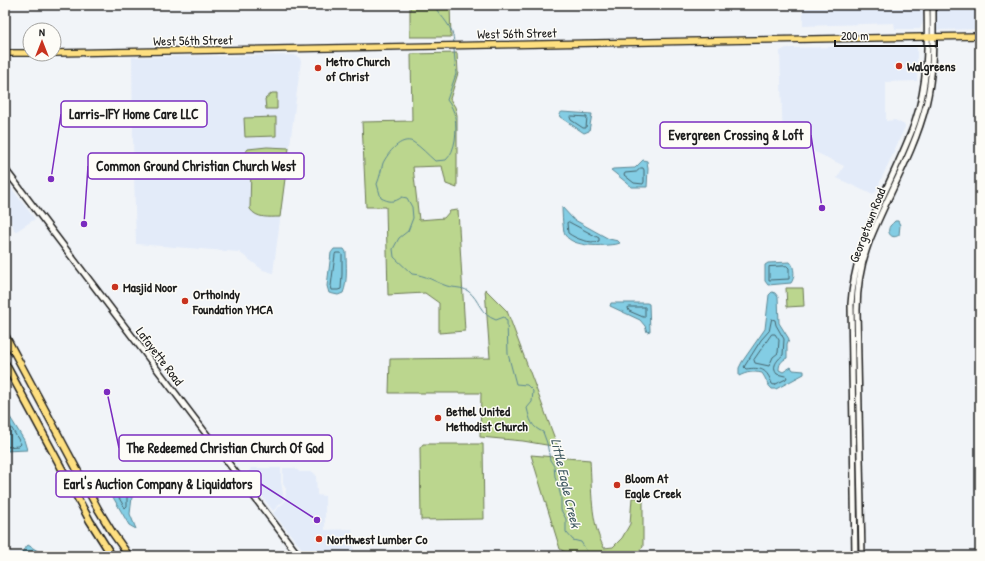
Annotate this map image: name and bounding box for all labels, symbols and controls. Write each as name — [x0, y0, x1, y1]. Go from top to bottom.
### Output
north arrow — [22, 22, 62, 62]
scale bar — [835, 22, 937, 48]
street label: West 56th Street — [477, 23, 557, 43]
text: N — [39, 25, 45, 39]
text: 200 m — [841, 27, 868, 44]
street label: West 56th Street — [153, 30, 233, 50]
place label: Metro Church of Christ — [326, 52, 390, 85]
place label: Walgreens — [907, 57, 956, 76]
marker: Walgreens — [894, 61, 904, 71]
marker: Metro Church of Christ — [313, 63, 323, 73]
callout: Larris-IFY Home Care LLC — [61, 101, 207, 127]
text: Larris-IFY Home Care LLC — [69, 104, 199, 123]
callout: Evergreen Crossing & Loft — [660, 122, 811, 148]
text: Evergreen Crossing & Loft — [669, 125, 805, 146]
callout: Common Ground Christian Church West — [88, 153, 304, 179]
text: Common Ground Christian Church West — [96, 156, 297, 175]
street label: Georgetown Road — [845, 185, 889, 265]
place label: Masjid Noor — [123, 278, 178, 296]
marker: Masjid Noor — [110, 282, 120, 292]
place label: OrthoIndy Foundation YMCA — [192, 285, 273, 318]
marker: OrthoIndy Foundation YMCA — [180, 296, 190, 306]
street label: Lafayette Road — [132, 323, 188, 389]
place label: Bethel United Methodist Church — [446, 402, 528, 435]
marker: Bethel United Methodist Church — [433, 413, 443, 423]
callout: The Redeemed Christian Church Of God — [119, 435, 332, 461]
water label: Little Eagle Creek — [546, 436, 586, 531]
text: The Redeemed Christian Church Of God — [126, 438, 324, 457]
place label: Bloom At Eagle Creek — [625, 469, 682, 503]
callout: Earl's Auction Company & Liquidators — [56, 471, 261, 497]
text: Earl's Auction Company & Liquidators — [64, 474, 253, 495]
marker: Bloom At Eagle Creek — [612, 480, 622, 490]
place label: Northwest Lumber Co — [327, 530, 428, 548]
marker: Northwest Lumber Co — [314, 534, 324, 544]

